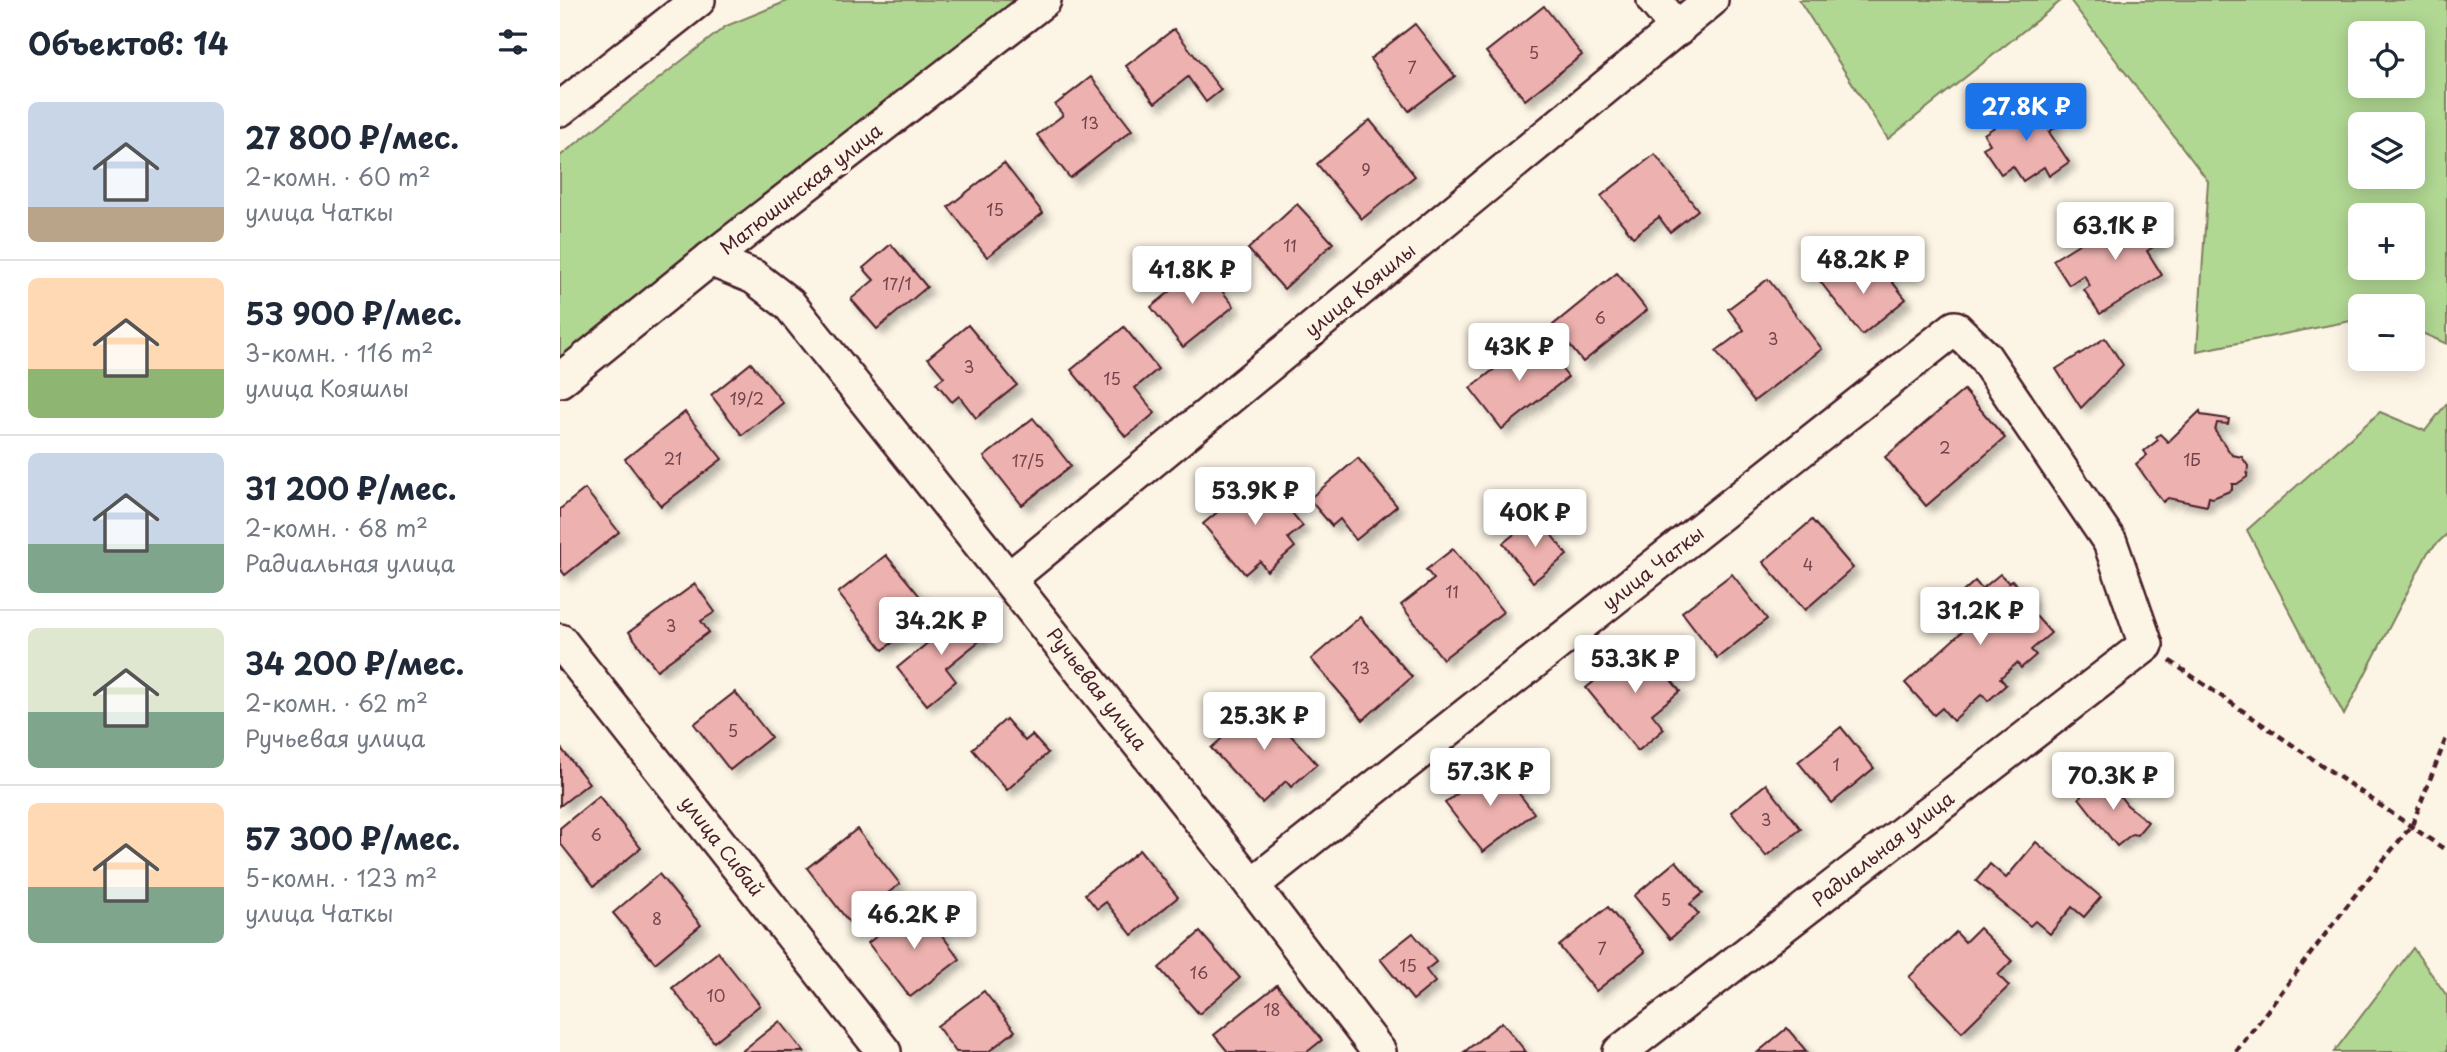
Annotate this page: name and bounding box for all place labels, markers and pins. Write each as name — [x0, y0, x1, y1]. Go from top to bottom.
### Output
pin: 27.8K ₽ — [1961, 83, 2091, 143]
pin: 63.1K ₽ — [2050, 202, 2180, 262]
pin: 48.2K ₽ — [1798, 236, 1928, 296]
pin: 41.8K ₽ — [1127, 246, 1257, 306]
pin: 43K ₽ — [1470, 324, 1568, 383]
pin: 53.9K ₽ — [1190, 468, 1320, 527]
pin: 40K ₽ — [1486, 490, 1584, 549]
pin: 31.2K ₽ — [1915, 588, 2045, 647]
pin: 34.2K ₽ — [876, 598, 1006, 657]
pin: 53.3K ₽ — [1570, 636, 1700, 695]
pin: 25.3K ₽ — [1199, 692, 1329, 752]
pin: 57.3K ₽ — [1425, 748, 1555, 808]
pin: 70.3K ₽ — [2048, 752, 2178, 812]
pin: 46.2K ₽ — [849, 892, 979, 951]

